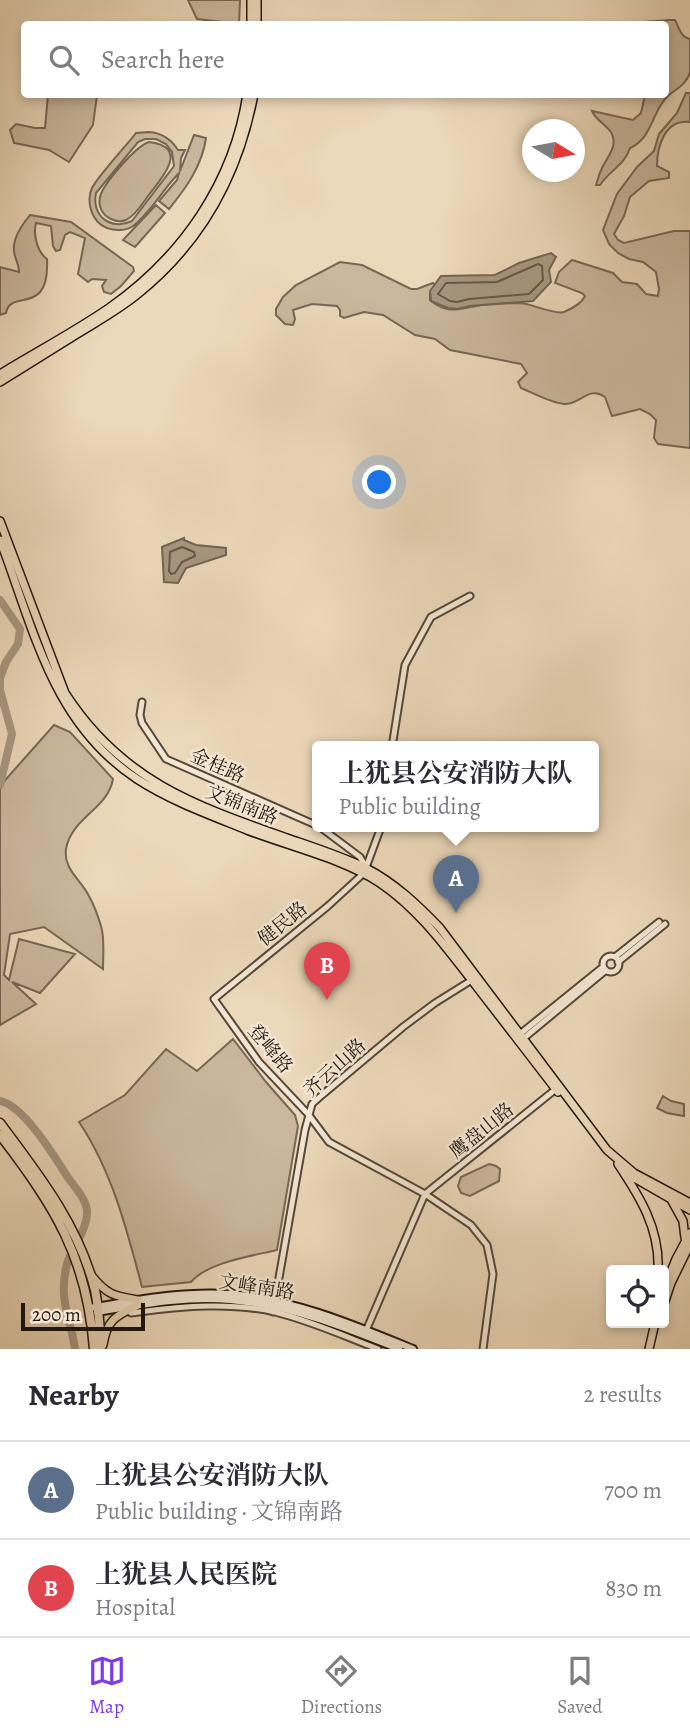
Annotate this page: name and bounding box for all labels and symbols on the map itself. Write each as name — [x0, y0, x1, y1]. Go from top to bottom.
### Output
north arrow — [522, 119, 585, 182]
your location — [362, 465, 396, 499]
street label: 金桂路 — [186, 742, 249, 789]
street label: 文锦南路 — [202, 779, 282, 831]
pin: A — [433, 855, 479, 913]
street label: 健民路 — [252, 896, 313, 952]
pin: B — [304, 942, 350, 1000]
street label: 登峰路 — [242, 1018, 299, 1079]
street label: 齐云山路 — [298, 1033, 372, 1103]
street label: 鹰盘山路 — [444, 1097, 519, 1165]
street label: 文峰南路 — [217, 1268, 296, 1306]
scale bar — [21, 1300, 145, 1332]

